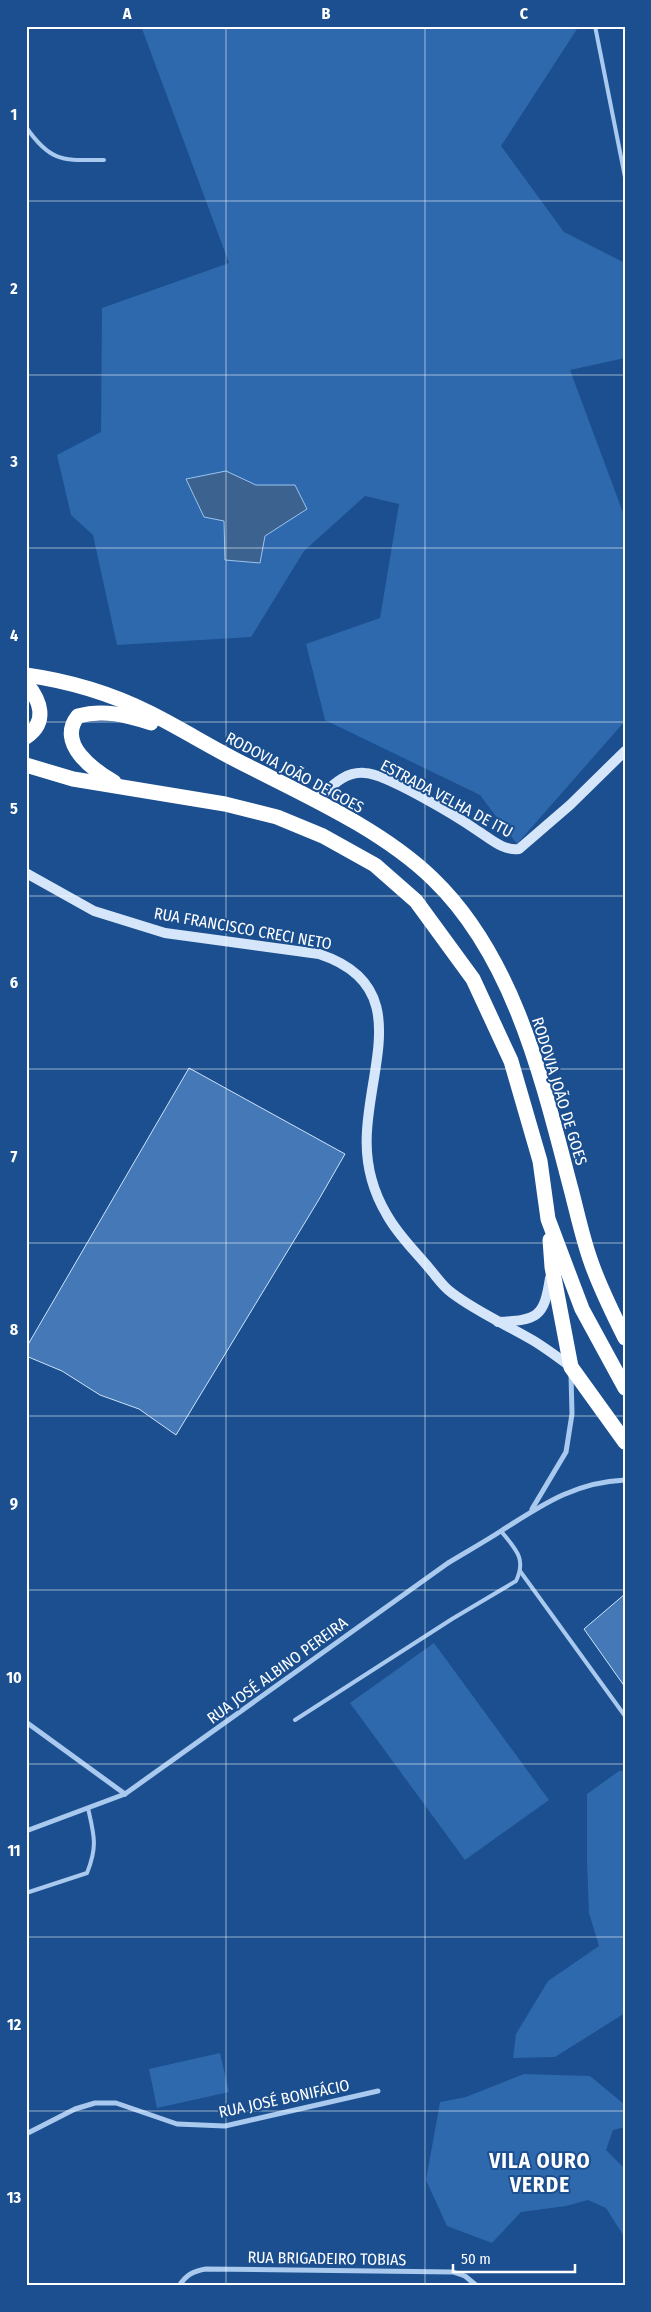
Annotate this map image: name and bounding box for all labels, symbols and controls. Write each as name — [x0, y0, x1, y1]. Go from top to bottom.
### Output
text: A — [122, 4, 132, 23]
text: B — [322, 4, 331, 23]
text: C — [520, 4, 529, 23]
text: 1 — [11, 105, 17, 124]
text: 2 — [9, 279, 18, 298]
text: 3 — [9, 452, 18, 471]
text: 4 — [10, 626, 18, 645]
street label: RODOVIA JOÃO DE GOES — [222, 728, 367, 817]
street label: ESTRADA VELHA DE ITU — [377, 756, 516, 841]
text: 5 — [10, 799, 18, 818]
street label: RUA FRANCISCO CRECI NETO — [153, 903, 333, 953]
text: 6 — [10, 973, 18, 992]
street label: RODOVIA JOÃO DE GOES — [528, 1015, 591, 1168]
text: 7 — [11, 1147, 18, 1166]
text: 8 — [10, 1320, 19, 1339]
text: 9 — [10, 1494, 18, 1513]
street label: RUA JOSÉ ALBINO PEREIRA — [203, 1613, 352, 1728]
text: 10 — [6, 1668, 22, 1687]
text: 11 — [7, 1841, 21, 1860]
text: 12 — [7, 2015, 22, 2034]
street label: RUA JOSÉ BONIFÁCIO — [217, 2075, 351, 2122]
district label: VILA OURO VERDE — [488, 2148, 591, 2198]
text: 13 — [7, 2188, 22, 2207]
scale bar — [453, 2242, 576, 2274]
street label: RUA BRIGADEIRO TOBIAS — [247, 2248, 407, 2269]
text: 50 m — [461, 2250, 491, 2268]

